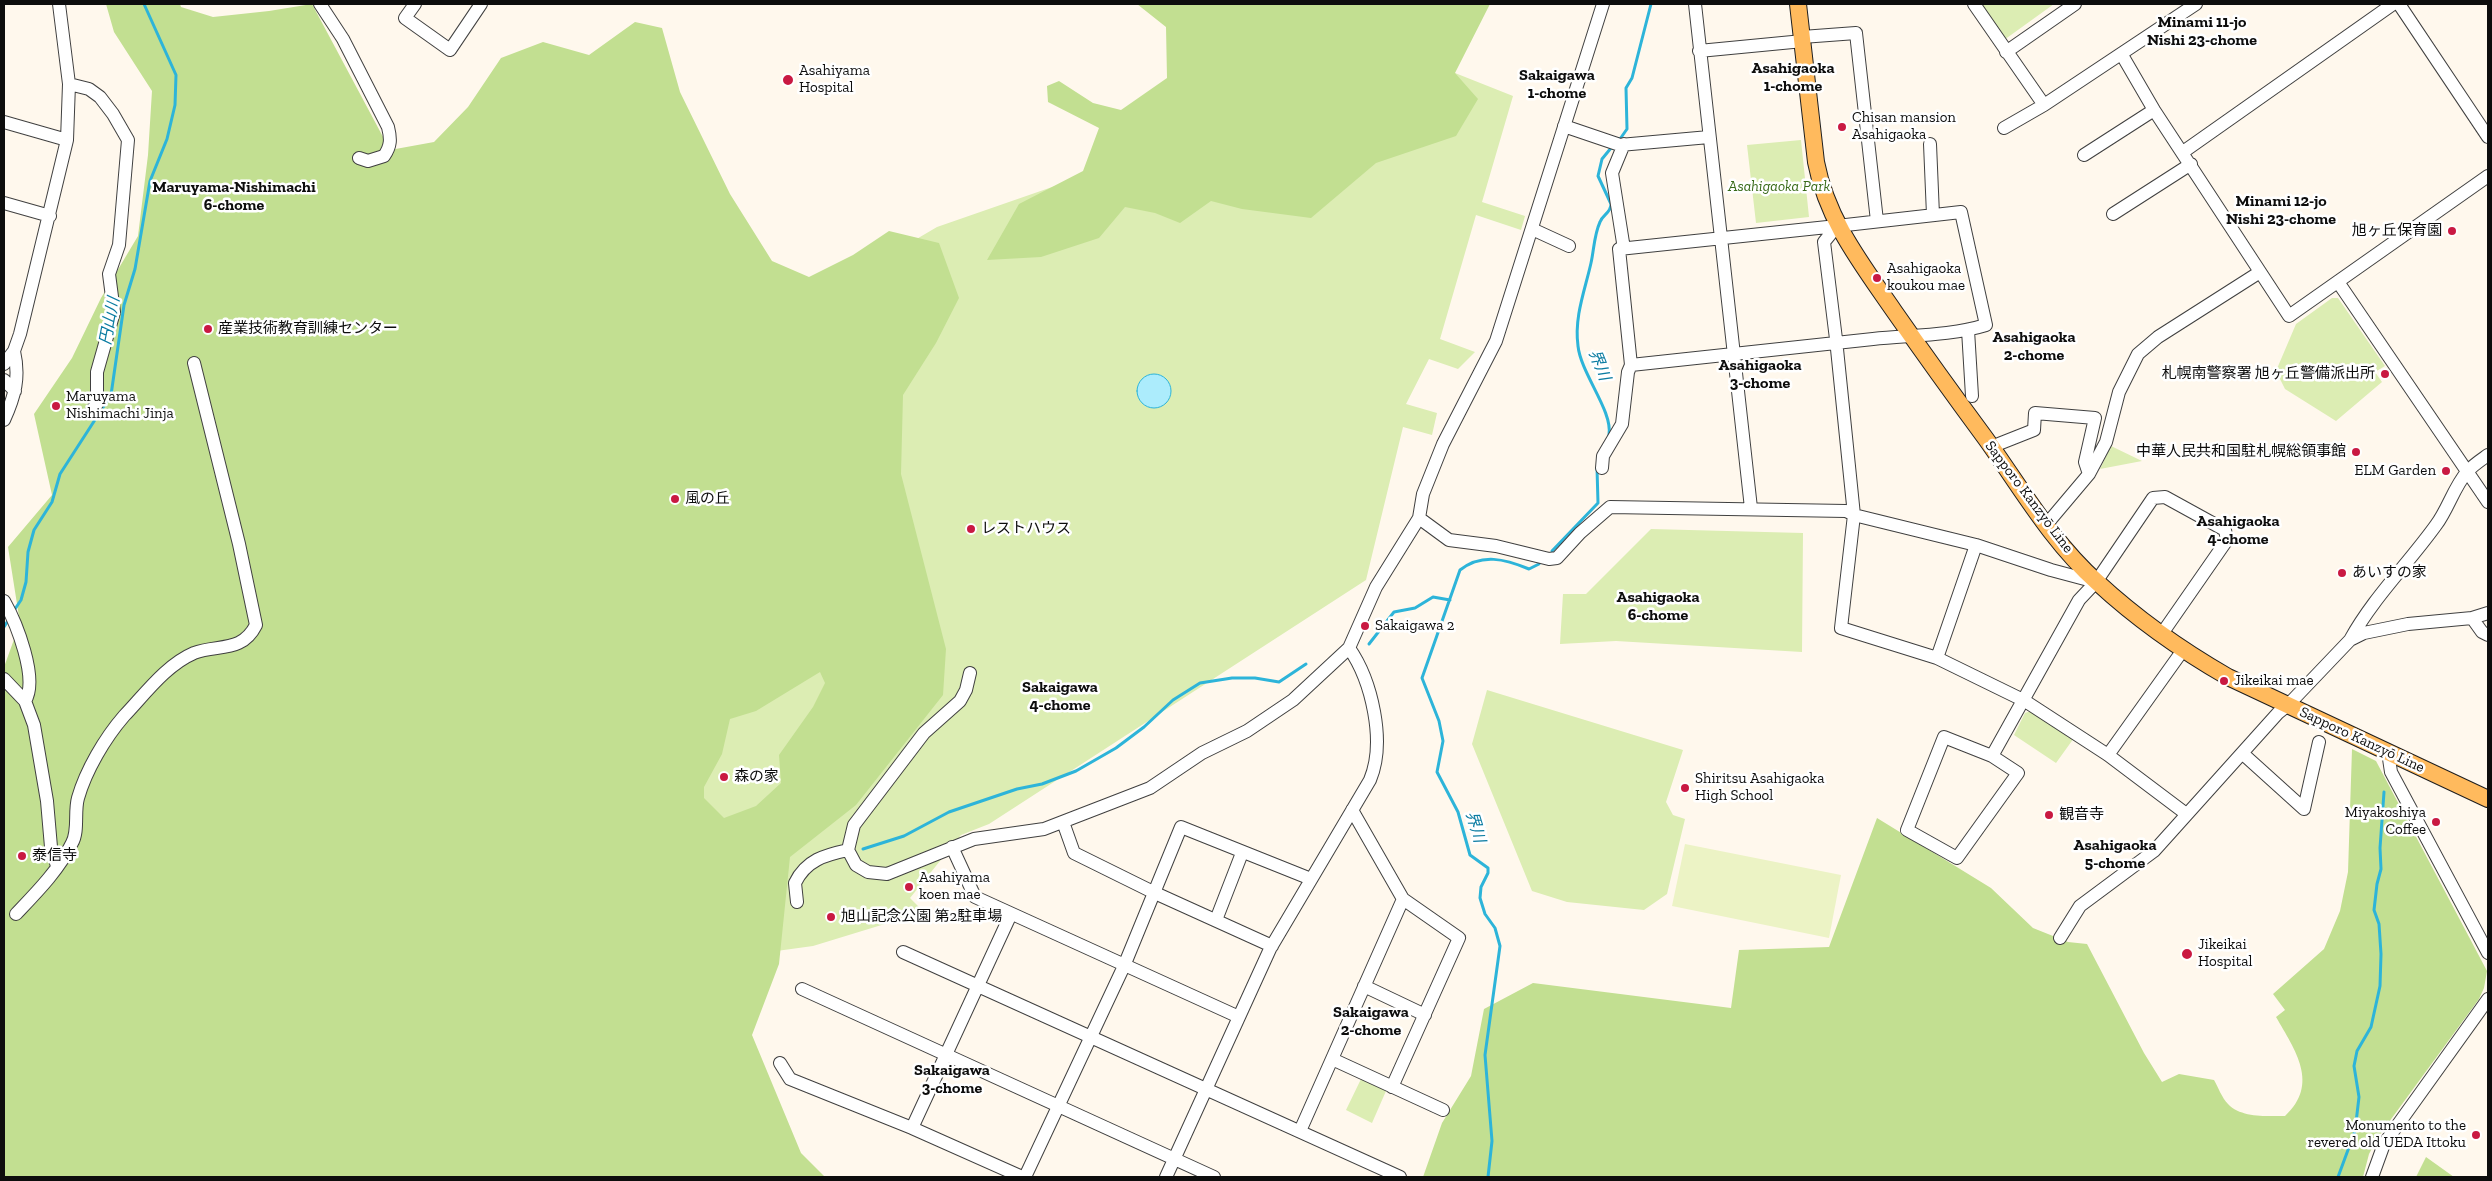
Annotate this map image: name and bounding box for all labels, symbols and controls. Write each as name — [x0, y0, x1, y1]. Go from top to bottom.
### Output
district label: Minami 11-jo Nishi 23-chome — [2147, 12, 2257, 50]
district label: Asahigaoka 1-chome — [1751, 58, 1835, 96]
place label: Asahiyama Hospital — [799, 62, 870, 97]
district label: Sakaigawa 1-chome — [1519, 65, 1595, 103]
marker: Asahiyama Hospital — [781, 73, 795, 87]
place label: Chisan mansion Asahigaoka — [1852, 109, 1956, 144]
marker: Chisan mansion Asahigaoka — [1836, 121, 1848, 133]
district label: Maruyama-Nishimachi 6-chome — [152, 177, 316, 215]
park label: Asahigaoka Park — [1728, 178, 1830, 196]
district label: Minami 12-jo Nishi 23-chome — [2226, 191, 2336, 229]
place label: 旭ヶ丘保育園 — [2352, 222, 2442, 240]
marker: 旭ヶ丘保育園 — [2446, 225, 2458, 237]
place label: Asahigaoka koukou mae — [1887, 260, 1965, 295]
marker: Asahigaoka koukou mae — [1871, 272, 1883, 284]
water label: 円山川 — [96, 296, 124, 346]
place label: 産業技術教育訓練センター — [218, 320, 398, 338]
marker: 産業技術教育訓練センター — [202, 323, 214, 335]
district label: Asahigaoka 2-chome — [1992, 327, 2076, 365]
water label: 界川 — [1584, 347, 1614, 383]
district label: Asahigaoka 3-chome — [1718, 355, 1802, 393]
place label: 札幌南警察署 旭ヶ丘警備派出所 — [2162, 365, 2375, 383]
marker: 札幌南警察署 旭ヶ丘警備派出所 — [2379, 368, 2391, 380]
place label: Maruyama Nishimachi Jinja — [66, 388, 174, 423]
marker: Maruyama Nishimachi Jinja — [50, 400, 62, 412]
street label: Sapporo Kanzyō Line — [1981, 437, 2077, 557]
place label: 中華人民共和国駐札幌総領事館 — [2136, 443, 2346, 461]
marker: 中華人民共和国駐札幌総領事館 — [2350, 446, 2362, 458]
place label: ELM Garden — [2355, 462, 2436, 480]
marker: ELM Garden — [2440, 465, 2452, 477]
place label: 風の丘 — [685, 490, 730, 508]
marker: 風の丘 — [669, 493, 681, 505]
district label: Asahigaoka 4-chome — [2196, 511, 2280, 549]
place label: レストハウス — [981, 520, 1071, 538]
marker: レストハウス — [965, 523, 977, 535]
place label: あいすの家 — [2352, 564, 2427, 582]
marker: あいすの家 — [2336, 567, 2348, 579]
district label: Asahigaoka 6-chome — [1616, 587, 1700, 625]
place label: Sakaigawa 2 — [1375, 617, 1455, 635]
marker: Sakaigawa 2 — [1359, 620, 1371, 632]
place label: Jikeikai mae — [2234, 672, 2313, 690]
marker: Jikeikai mae — [2218, 675, 2230, 687]
district label: Sakaigawa 4-chome — [1022, 677, 1098, 715]
street label: Sapporo Kanzyō Line — [2297, 703, 2427, 777]
place label: 森の家 — [734, 768, 779, 786]
place label: Shiritsu Asahigaoka High School — [1695, 770, 1824, 805]
marker: 森の家 — [718, 771, 730, 783]
marker: Shiritsu Asahigaoka High School — [1679, 782, 1691, 794]
place label: Miyakoshiya Coffee — [2345, 804, 2426, 839]
place label: 観音寺 — [2059, 806, 2104, 824]
water label: 界川 — [1461, 809, 1489, 845]
marker: 観音寺 — [2043, 809, 2055, 821]
marker: Miyakoshiya Coffee — [2430, 816, 2442, 828]
district label: Asahigaoka 5-chome — [2073, 835, 2157, 873]
place label: 泰信寺 — [32, 847, 77, 865]
marker: 泰信寺 — [16, 850, 28, 862]
place label: Asahiyama koen mae — [919, 869, 990, 904]
marker: Asahiyama koen mae — [903, 881, 915, 893]
place label: 旭山記念公園 第2駐車場 — [841, 908, 1002, 926]
marker: 旭山記念公園 第2駐車場 — [825, 911, 837, 923]
place label: Jikeikai Hospital — [2198, 936, 2252, 971]
marker: Jikeikai Hospital — [2180, 947, 2194, 961]
district label: Sakaigawa 2-chome — [1333, 1002, 1409, 1040]
district label: Sakaigawa 3-chome — [914, 1060, 990, 1098]
place label: Monumento to the revered old UEDA Ittoku — [2308, 1117, 2466, 1152]
marker: Monumento to the revered old UEDA Ittoku — [2470, 1129, 2482, 1141]

